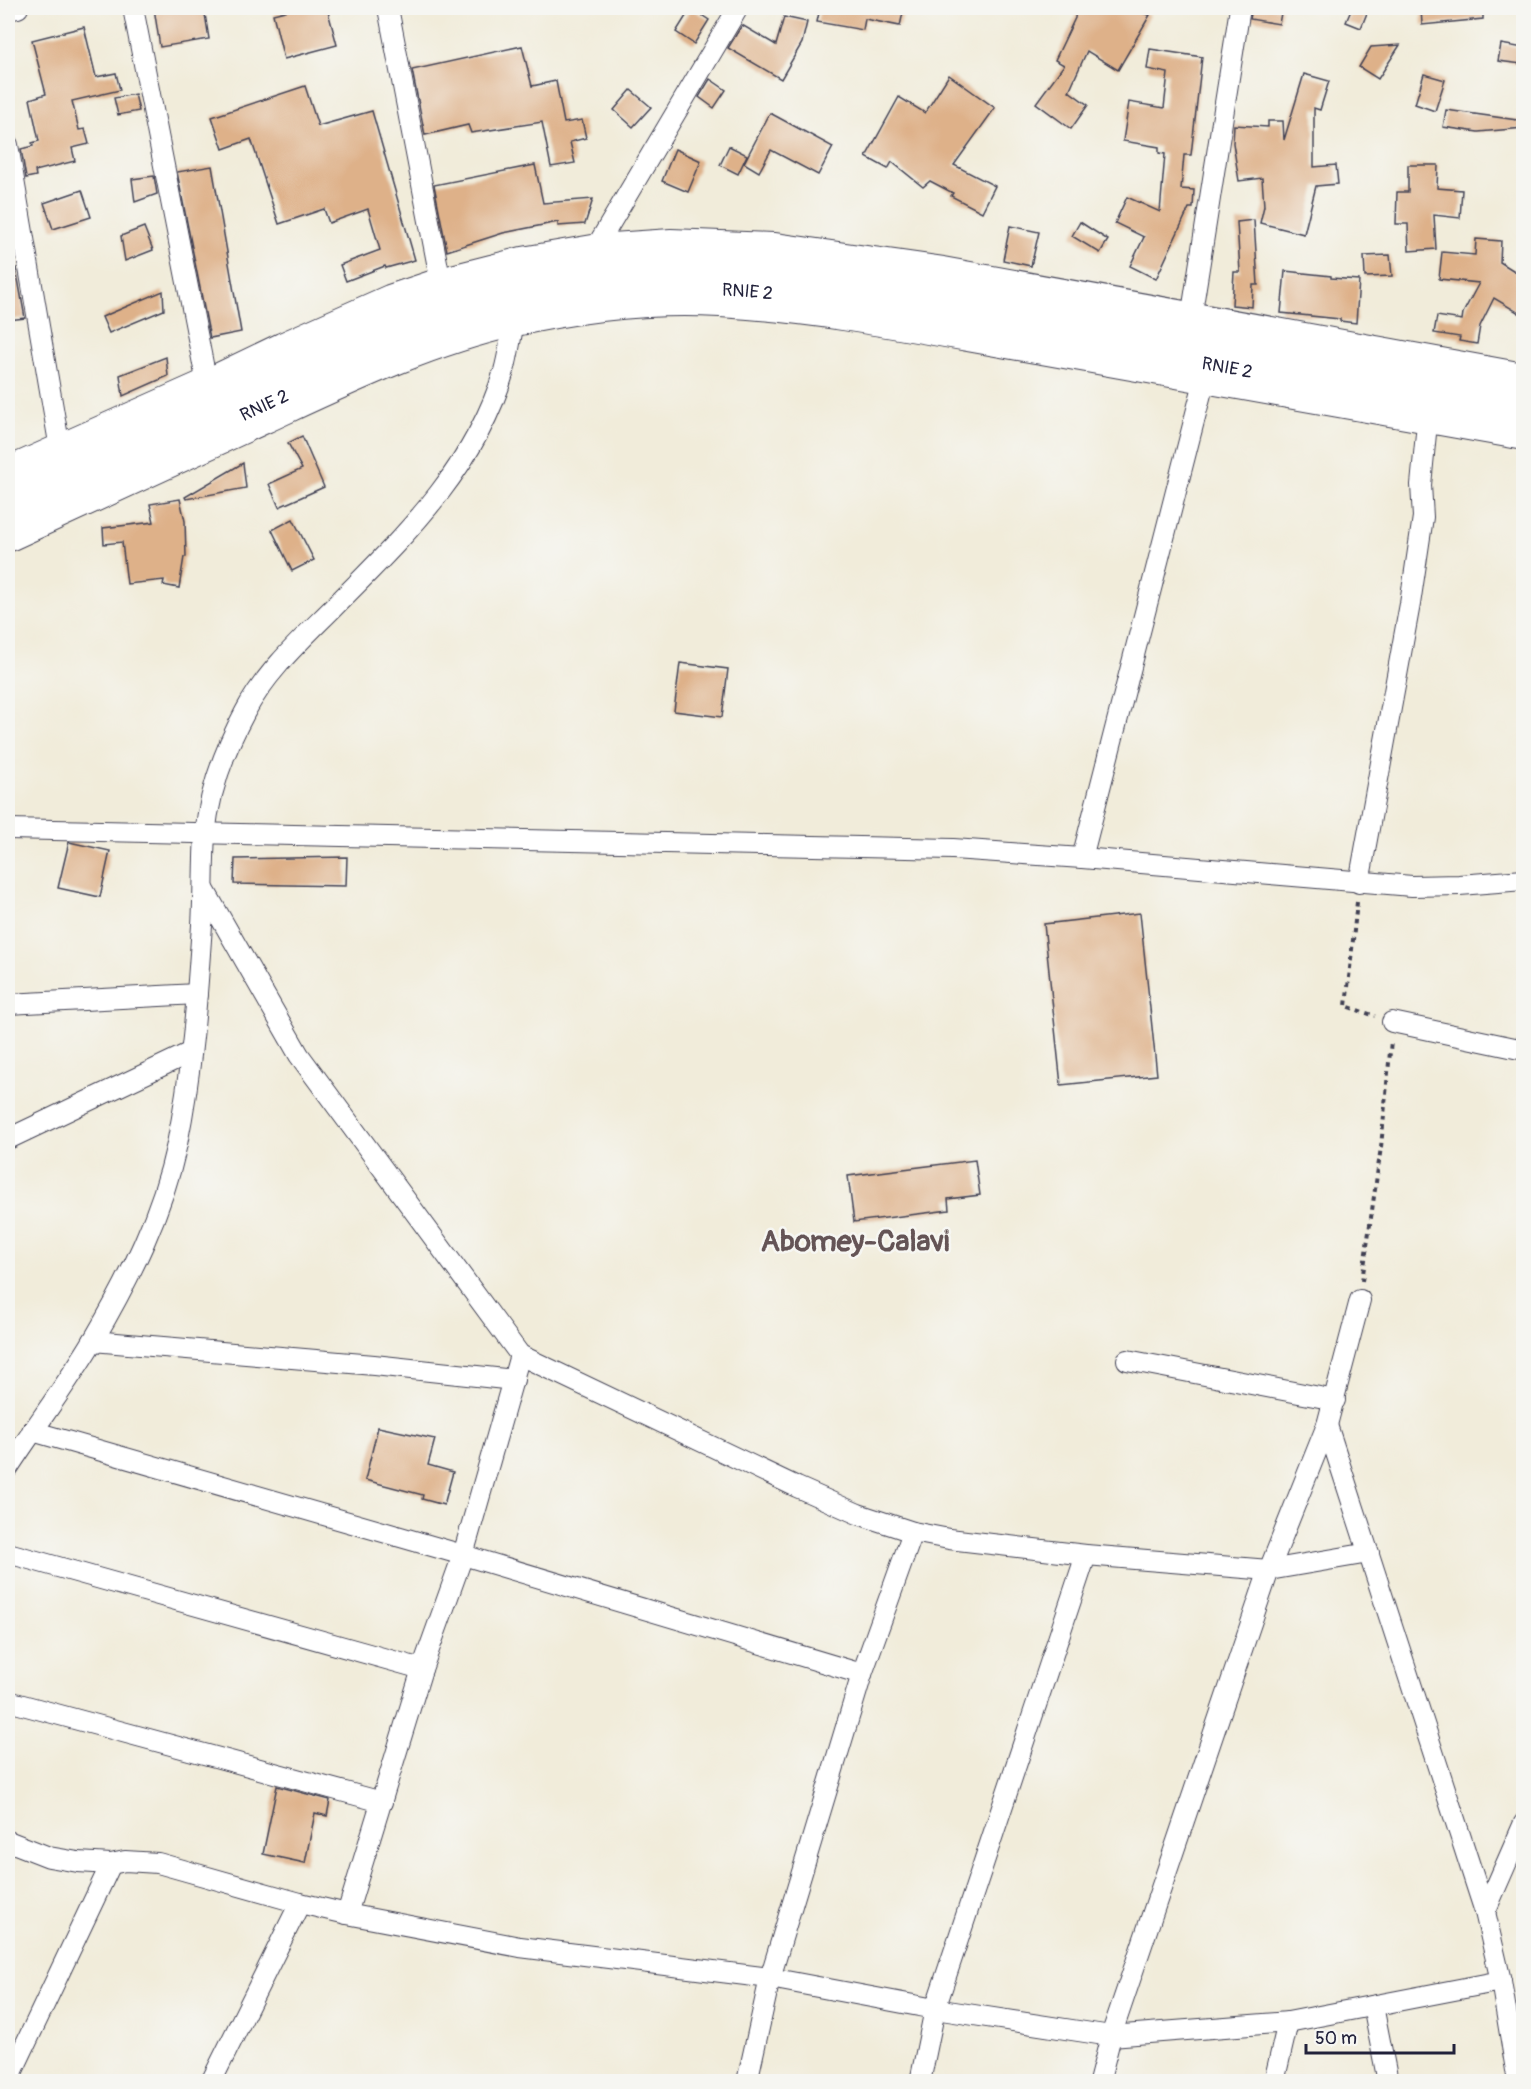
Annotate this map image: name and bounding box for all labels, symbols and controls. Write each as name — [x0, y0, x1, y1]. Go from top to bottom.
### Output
street label: RNIE 2 — [721, 278, 774, 305]
street label: RNIE 2 — [1200, 352, 1254, 383]
street label: RNIE 2 — [236, 384, 292, 426]
district label: Abomey-Calavi — [761, 1223, 949, 1260]
scale bar — [1306, 2017, 1454, 2055]
text: 50 m — [1315, 2027, 1357, 2050]

